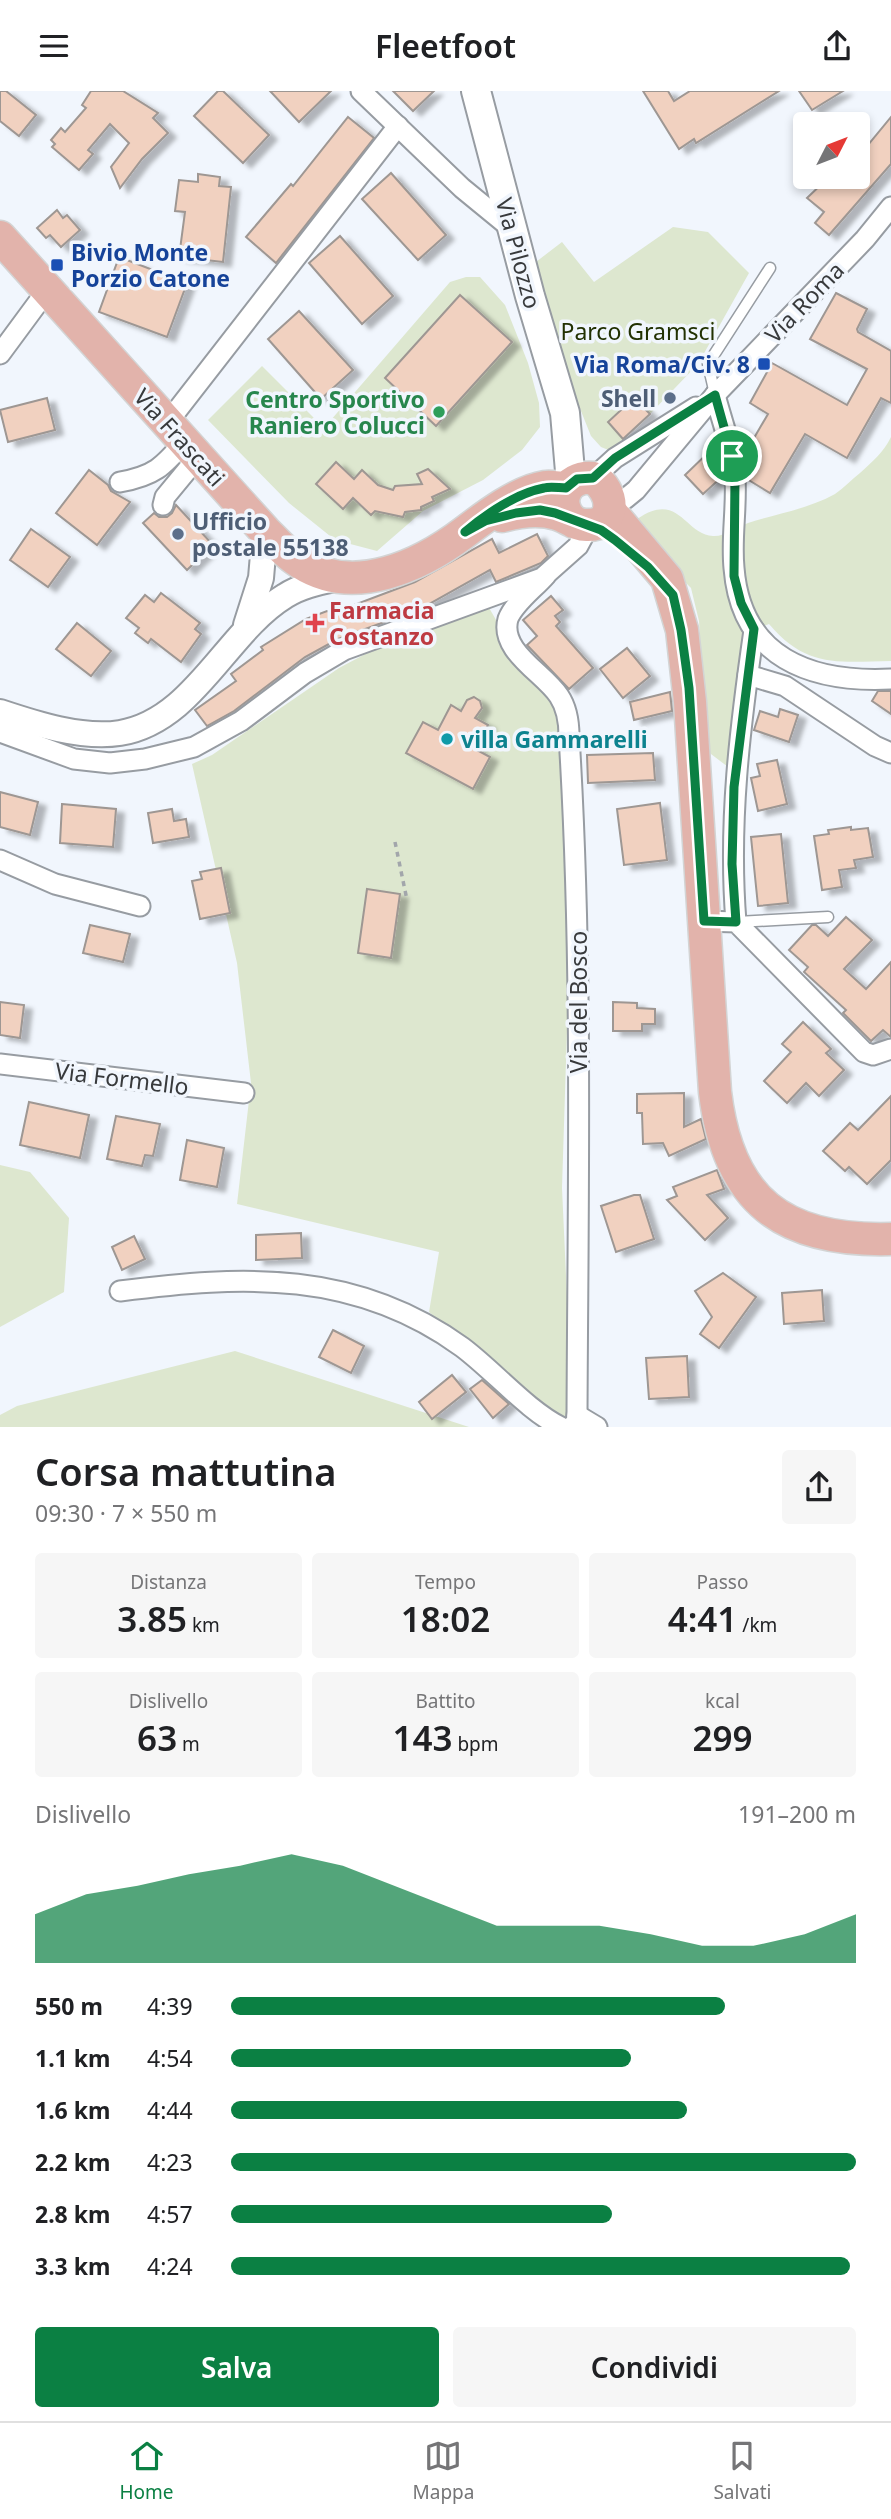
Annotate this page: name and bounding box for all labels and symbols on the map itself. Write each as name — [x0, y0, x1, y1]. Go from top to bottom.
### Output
north arrow — [793, 112, 870, 189]
street label: Via Pilozzo — [489, 194, 549, 312]
place label: Bivio Monte Porzio Catone — [71, 236, 230, 294]
street label: Via Roma — [757, 254, 851, 350]
marker: Bivio Monte Porzio Catone — [49, 257, 65, 273]
park label: Parco Gramsci — [561, 315, 715, 347]
place label: Via Roma/Civ. 8 — [574, 348, 750, 380]
marker: Via Roma/Civ. 8 — [756, 356, 772, 372]
street label: Via Frascati — [127, 381, 233, 493]
place label: Shell — [601, 382, 656, 414]
place label: Centro Sportivo Raniero Colucci — [245, 383, 425, 441]
marker: Shell — [662, 390, 678, 406]
marker: Centro Sportivo Raniero Colucci — [431, 404, 447, 420]
pin — [702, 426, 762, 486]
place label: Ufficio postale 55138 — [192, 505, 349, 563]
marker: Ufficio postale 55138 — [170, 526, 186, 542]
place label: Farmacia Costanzo — [329, 594, 434, 652]
marker: Farmacia Costanzo — [307, 615, 323, 631]
place label: villa Gammarelli — [461, 723, 648, 755]
marker: villa Gammarelli — [439, 731, 455, 747]
street label: Via del Bosco — [562, 931, 594, 1073]
street label: Via Formello — [53, 1054, 191, 1102]

